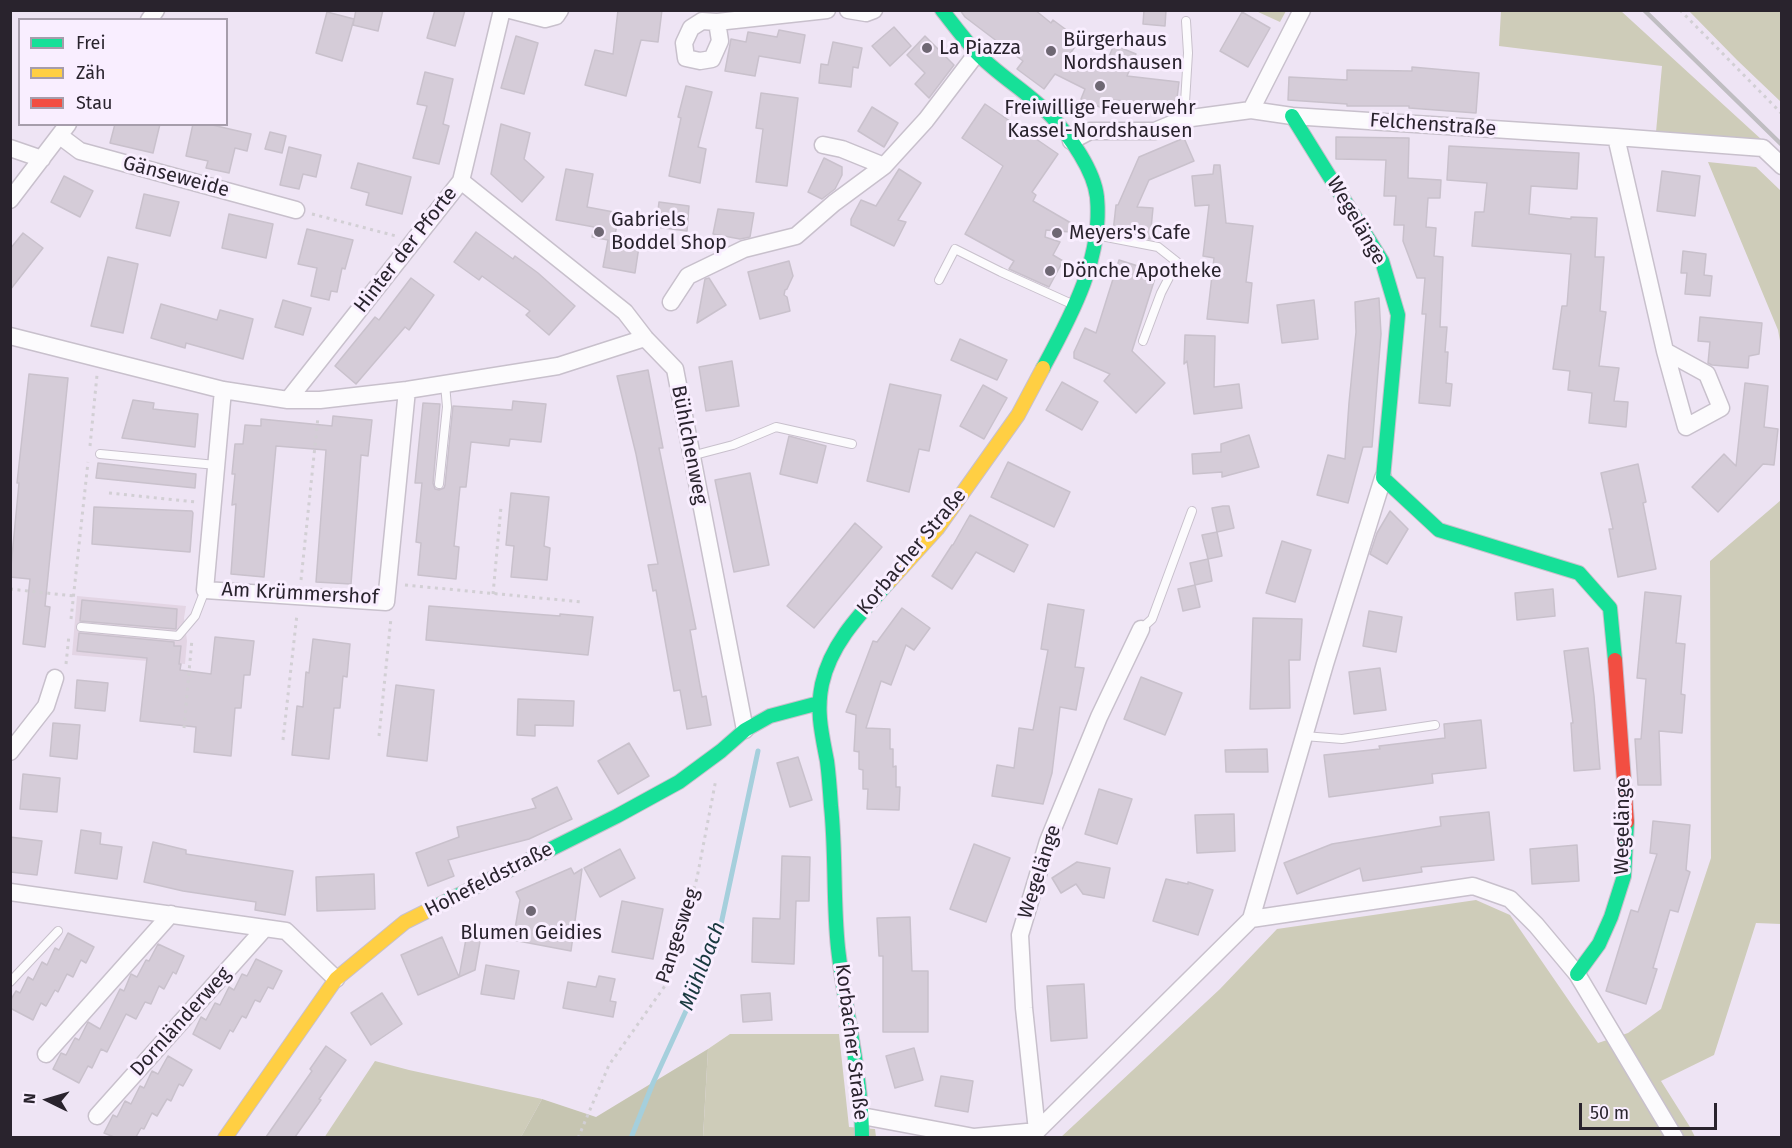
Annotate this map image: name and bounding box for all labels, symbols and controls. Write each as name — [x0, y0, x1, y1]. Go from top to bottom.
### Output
legend — [18, 18, 228, 126]
place label: Bürgerhaus Nordshausen — [1063, 28, 1183, 75]
text: Frei — [76, 32, 106, 54]
place label: La Piazza — [939, 36, 1021, 60]
marker: La Piazza — [920, 41, 934, 55]
marker: Bürgerhaus Nordshausen — [1044, 44, 1058, 58]
text: Zäh — [76, 62, 105, 84]
marker: Freiwillige Feuerwehr Kassel-Nordshausen — [1093, 79, 1107, 93]
text: Stau — [76, 92, 112, 114]
place label: Freiwillige Feuerwehr Kassel-Nordshausen — [1004, 96, 1196, 143]
street label: Felchenstraße — [1369, 109, 1497, 141]
street label: Gänseweide — [120, 151, 232, 203]
street label: Wegelänge — [1321, 173, 1391, 269]
street label: Hinter der Pforte — [349, 182, 463, 318]
place label: Gabriels Boddel Shop — [611, 208, 727, 255]
place label: Meyers's Cafe — [1069, 221, 1191, 245]
marker: Gabriels Boddel Shop — [592, 225, 606, 239]
marker: Meyers's Cafe — [1050, 226, 1064, 240]
place label: Dönche Apotheke — [1062, 259, 1222, 283]
marker: Dönche Apotheke — [1043, 264, 1057, 278]
street label: Bühlchenweg — [666, 383, 712, 507]
street label: Korbacher Straße — [852, 484, 972, 620]
street label: Am Krümmershof — [221, 578, 379, 610]
street label: Wegelänge — [1610, 777, 1636, 875]
street label: Wegelänge — [1014, 822, 1066, 922]
street label: Hohefeldstraße — [421, 837, 557, 923]
street label: Pangesweg — [651, 885, 705, 987]
marker: Blumen Geidies — [524, 904, 538, 918]
water label: Mühlbach — [675, 918, 731, 1014]
place label: Blumen Geidies — [460, 921, 602, 945]
street label: Dornländerweg — [126, 962, 236, 1082]
street label: Korbacher Straße — [829, 962, 873, 1122]
north arrow — [18, 1070, 78, 1130]
scale bar — [1582, 1091, 1720, 1129]
text: N — [20, 1092, 39, 1105]
text: 50 m — [1590, 1102, 1629, 1124]

